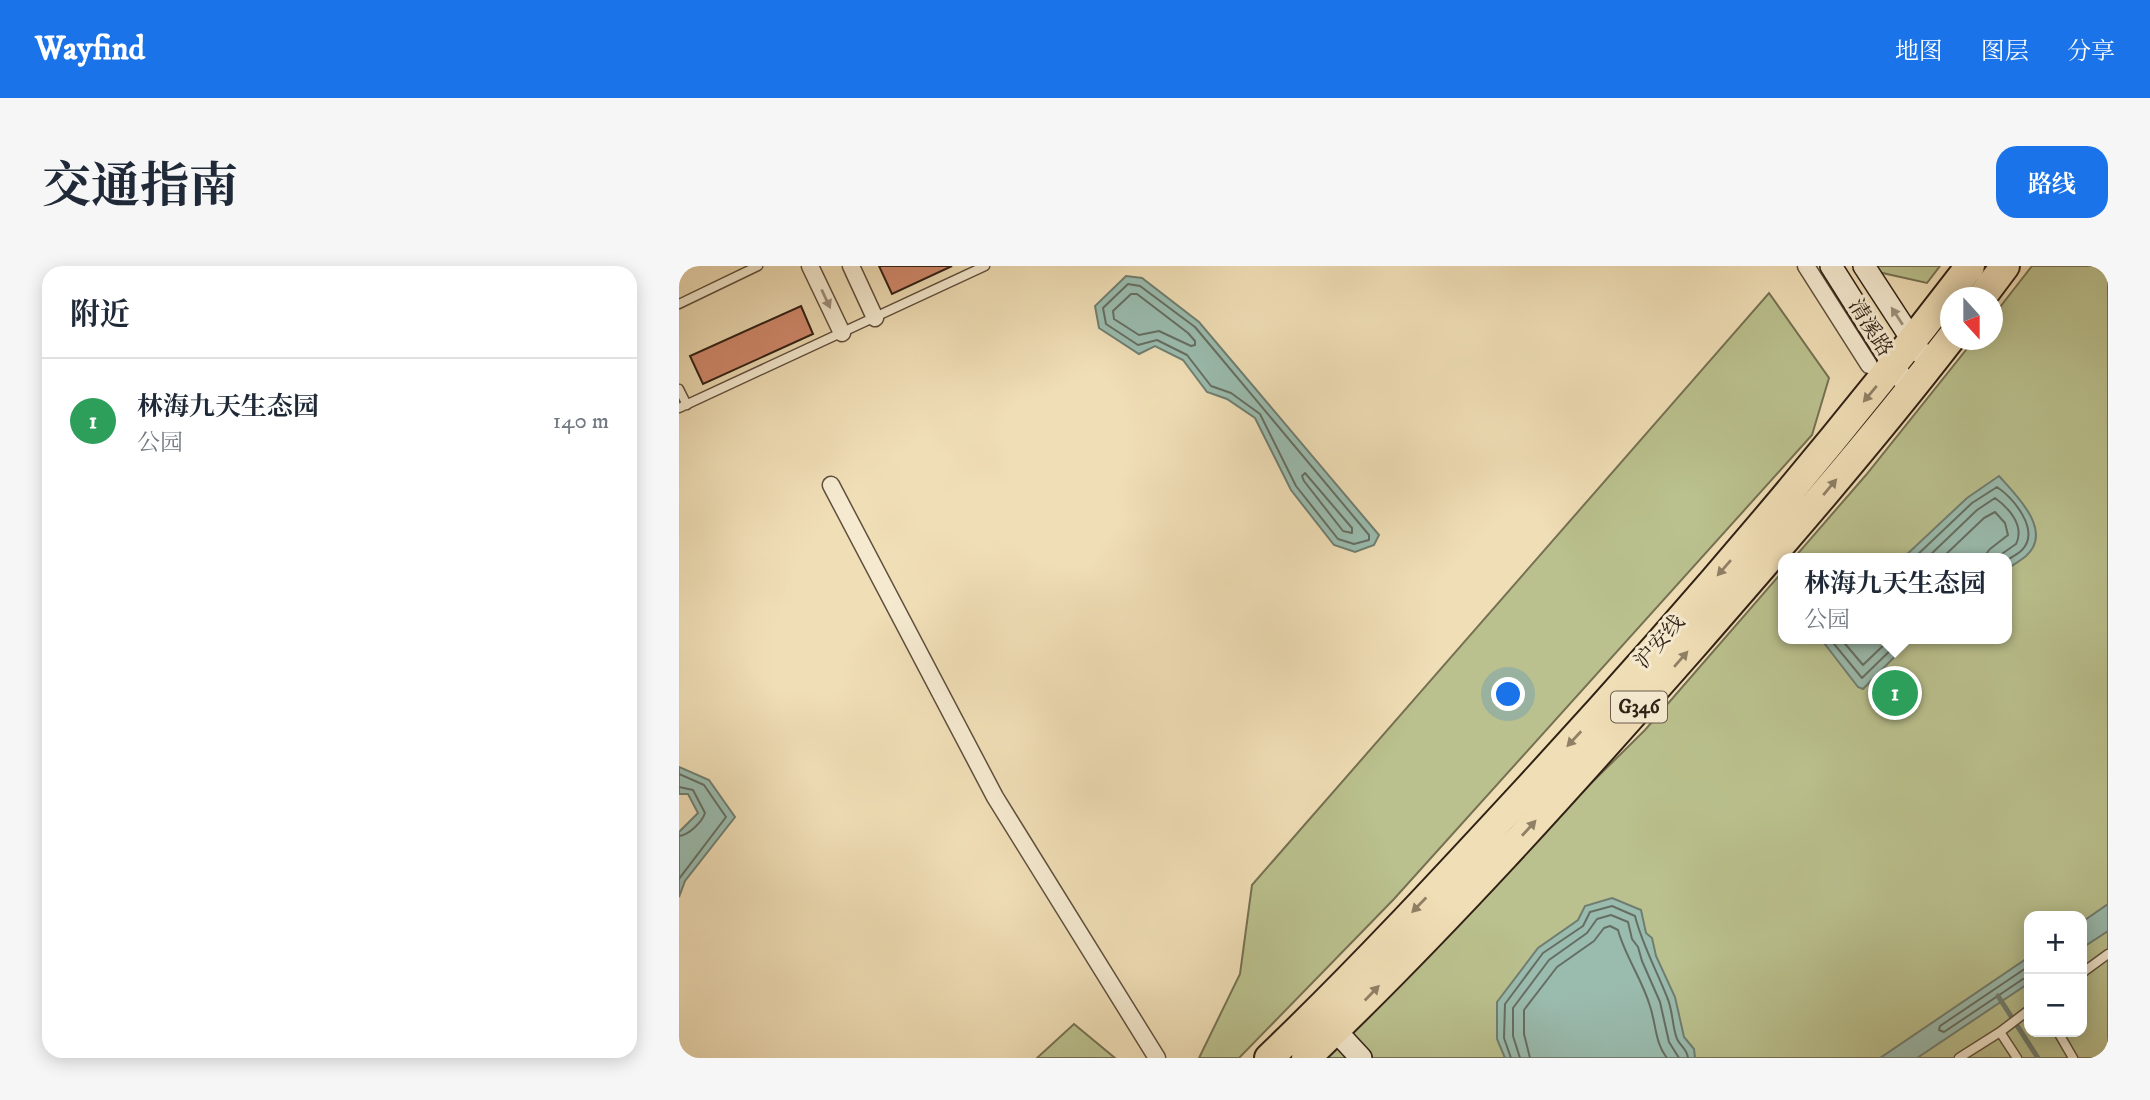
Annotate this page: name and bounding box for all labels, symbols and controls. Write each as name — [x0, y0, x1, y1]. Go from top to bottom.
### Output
text: Wayfind — [35, 29, 145, 70]
text: 地图 — [1895, 37, 1943, 67]
text: 图层 — [1981, 37, 2029, 67]
text: 分享 — [2067, 37, 2115, 67]
button: 路线 — [1996, 146, 2108, 218]
text: 交通指南 — [42, 157, 238, 219]
north arrow — [1940, 287, 2003, 350]
one-way arrow — [820, 289, 832, 309]
street label: 清溪路 — [1842, 294, 1898, 362]
text: 附近 — [70, 297, 130, 334]
one-way arrow — [1890, 306, 1903, 325]
one-way arrow — [1863, 384, 1878, 402]
text: 林海九天生态园 — [137, 391, 319, 424]
text: 1 — [89, 407, 97, 436]
text: 140 m — [553, 407, 609, 436]
text: 公园 — [137, 429, 183, 458]
one-way arrow — [1822, 479, 1837, 496]
popup — [1778, 553, 2012, 644]
one-way arrow — [1717, 559, 1732, 576]
text: 林海九天生态园 — [1804, 568, 1986, 601]
text: 公园 — [1804, 606, 1850, 635]
street label: 沪安线 — [1630, 610, 1690, 674]
one-way arrow — [1673, 650, 1689, 668]
pin: 1 — [1872, 667, 1918, 719]
your location — [1491, 677, 1525, 711]
road number: G346 — [1611, 692, 1667, 722]
one-way arrow — [1566, 730, 1582, 747]
one-way arrow — [1521, 819, 1537, 837]
one-way arrow — [1411, 896, 1427, 913]
map controls — [2024, 911, 2087, 1037]
button: + — [2024, 911, 2087, 974]
button: − — [2024, 974, 2087, 1037]
one-way arrow — [1363, 984, 1380, 1001]

